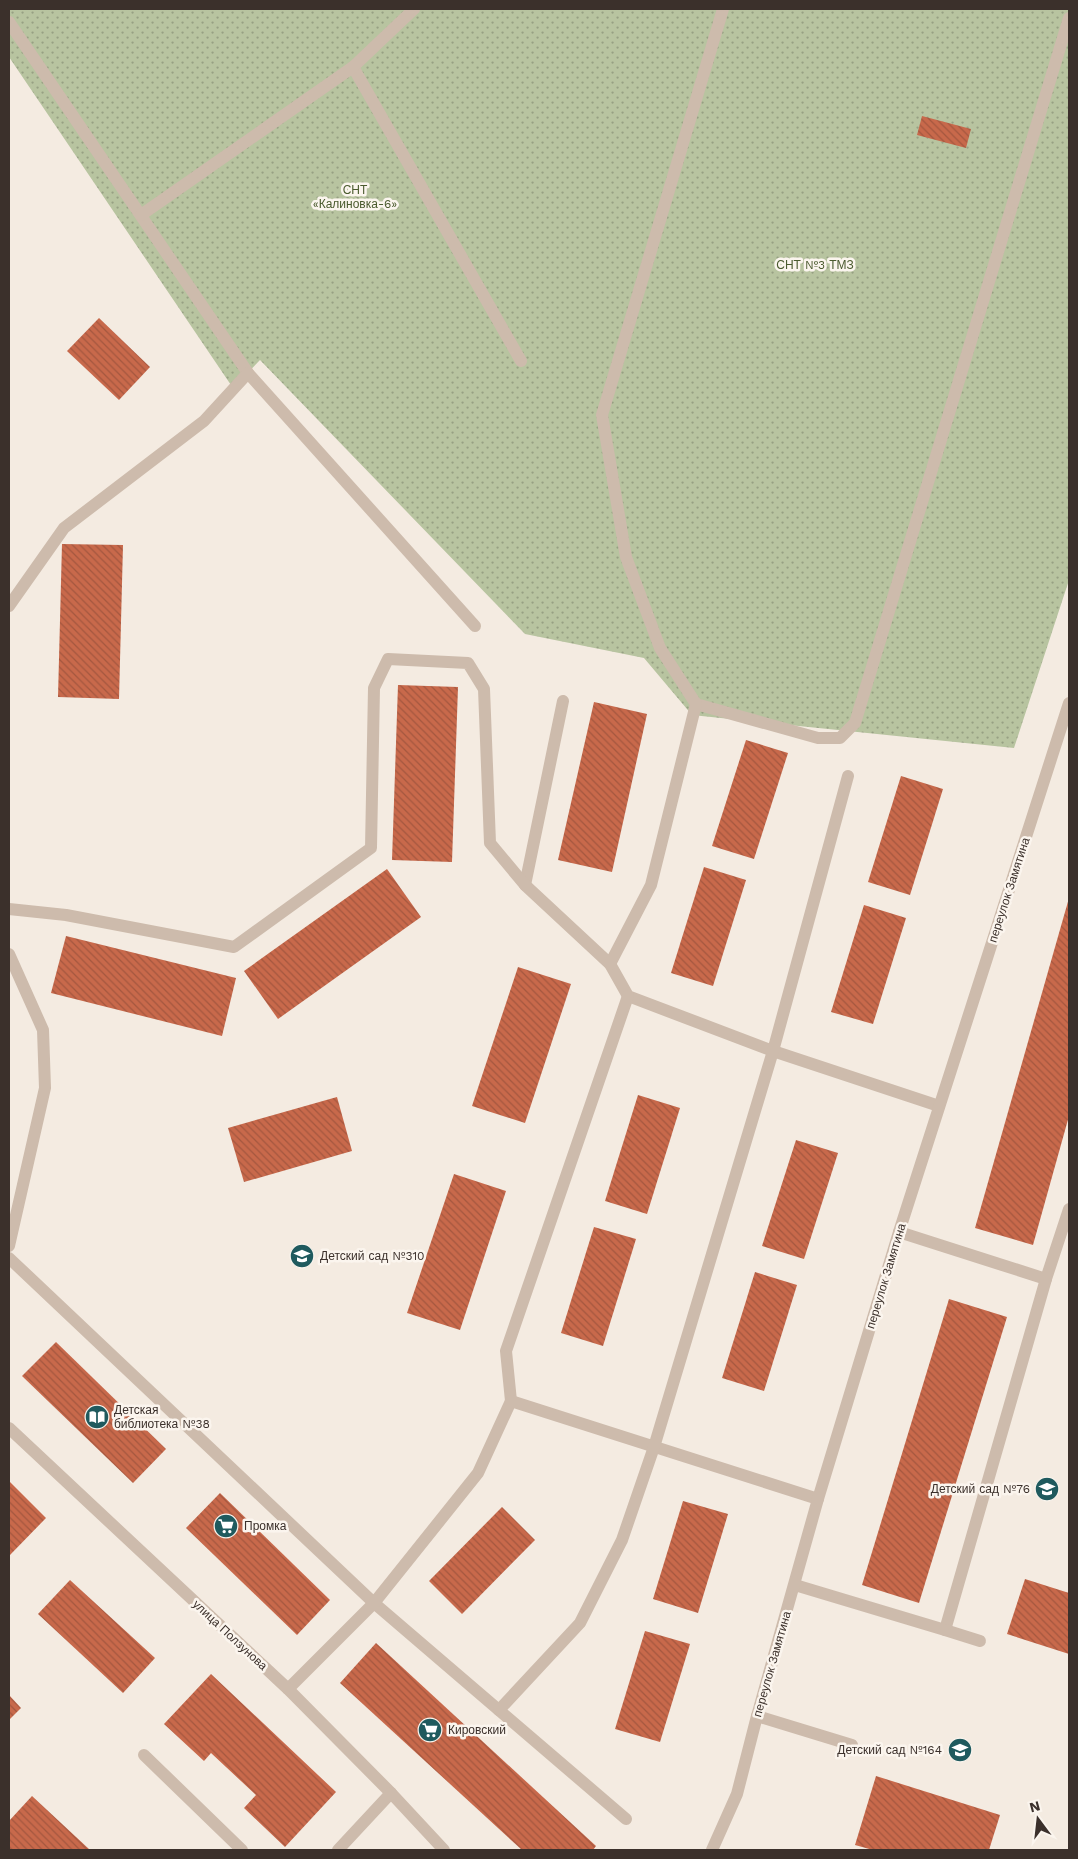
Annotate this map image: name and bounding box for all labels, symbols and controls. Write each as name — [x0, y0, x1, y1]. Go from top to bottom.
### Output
park label: СНТ «Калиновка-6» — [313, 183, 397, 211]
park label: СНТ №3 ТМЗ — [776, 258, 854, 272]
street label: переулок Замятина — [985, 835, 1033, 944]
street label: переулок Замятина — [863, 1221, 909, 1330]
school or university icon: Детский сад №310 — [289, 1243, 315, 1269]
place label: Детский сад №310 — [320, 1249, 425, 1263]
place label: Детская библиотека №38 — [114, 1403, 210, 1431]
library icon: Детская библиотека №38 — [84, 1404, 110, 1430]
school or university icon: Детский сад №76 — [1034, 1476, 1060, 1502]
place label: Детский сад №76 — [931, 1482, 1030, 1496]
supermarket icon: Промка — [213, 1513, 239, 1539]
place label: Промка — [244, 1519, 287, 1533]
street label: улица Ползунова — [190, 1597, 270, 1673]
street label: переулок Замятина — [750, 1609, 794, 1719]
supermarket icon: Кировский — [417, 1717, 443, 1743]
place label: Кировский — [448, 1723, 506, 1737]
school or university icon: Детский сад №164 — [947, 1737, 973, 1763]
place label: Детский сад №164 — [837, 1743, 942, 1757]
north arrow — [1013, 1794, 1063, 1844]
text: N — [1028, 1797, 1042, 1816]

